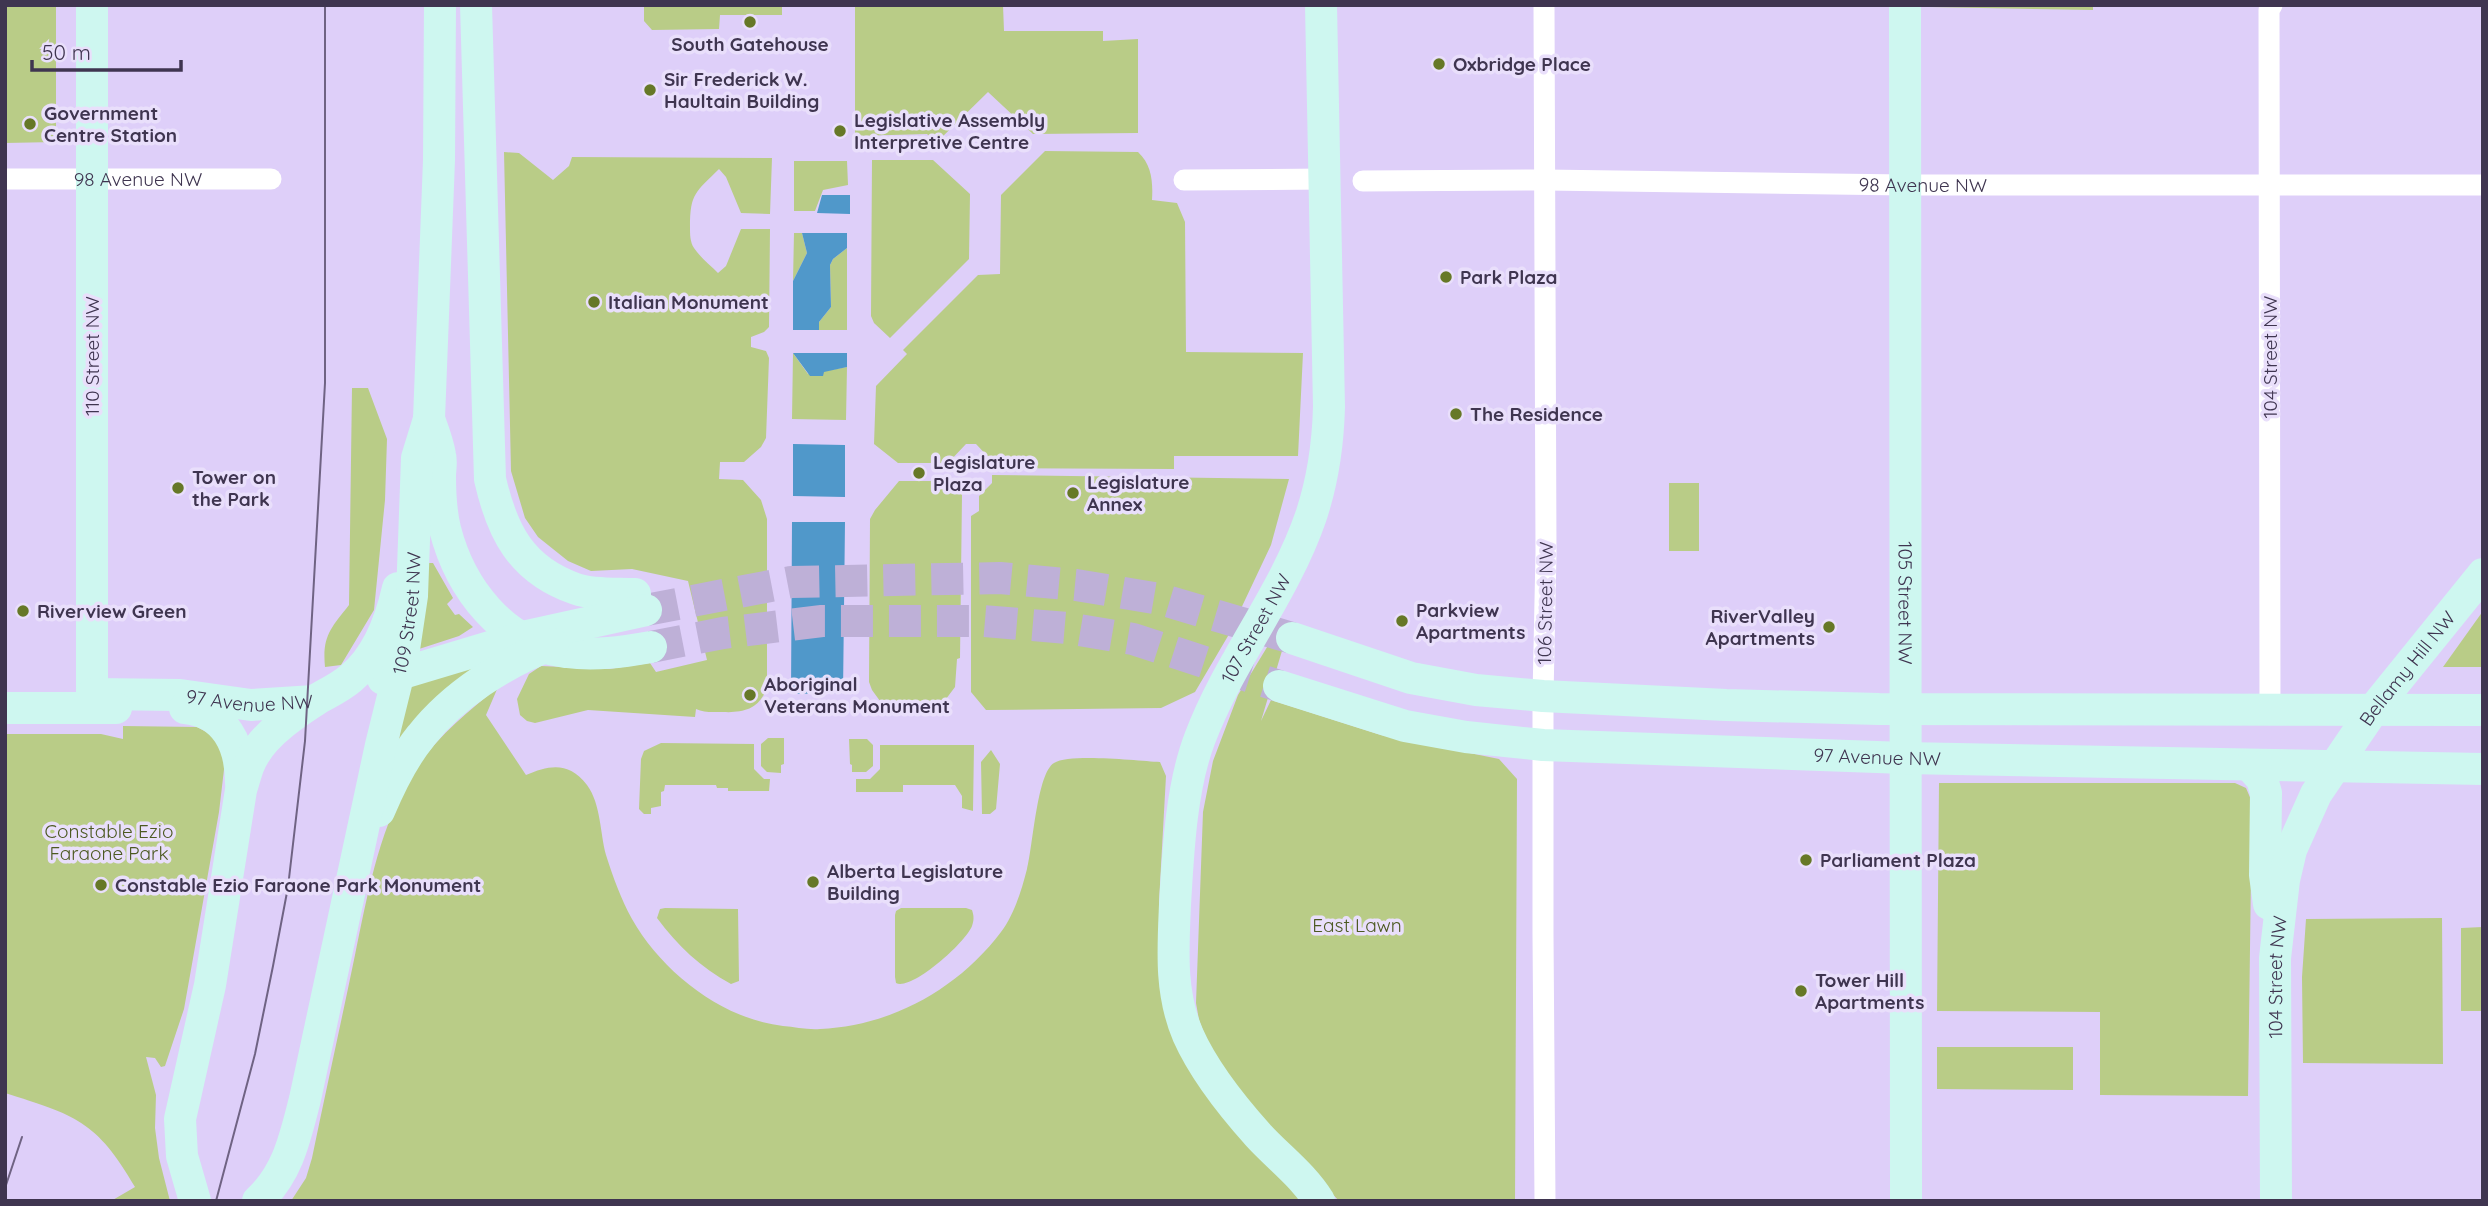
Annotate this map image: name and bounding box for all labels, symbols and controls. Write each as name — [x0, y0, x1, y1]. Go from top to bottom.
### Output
marker: South Gatehouse — [742, 14, 758, 30]
scale bar — [32, 28, 180, 72]
place label: South Gatehouse — [671, 32, 829, 56]
text: 50 m — [42, 39, 91, 65]
place label: Oxbridge Place — [1453, 52, 1591, 76]
marker: Oxbridge Place — [1431, 56, 1447, 72]
place label: Sir Frederick W. Haultain Building — [664, 67, 819, 113]
marker: Sir Frederick W. Haultain Building — [642, 82, 658, 98]
place label: Government Centre Station — [44, 101, 177, 147]
place label: Legislative Assembly Interpretive Centre — [854, 108, 1045, 154]
marker: Government Centre Station — [22, 116, 38, 132]
marker: Legislative Assembly Interpretive Centre — [832, 123, 848, 139]
street label: 98 Avenue NW — [74, 167, 202, 191]
street label: 98 Avenue NW — [1859, 172, 1987, 197]
place label: Park Plaza — [1460, 265, 1557, 289]
marker: Park Plaza — [1438, 269, 1454, 285]
place label: Italian Monument — [608, 290, 769, 314]
marker: Italian Monument — [586, 294, 602, 310]
street label: 110 Street NW — [80, 296, 104, 416]
street label: 104 Street NW — [2258, 296, 2282, 418]
place label: The Residence — [1470, 402, 1603, 426]
marker: The Residence — [1448, 406, 1464, 422]
place label: Legislature Plaza — [933, 450, 1036, 496]
place label: Tower on the Park — [192, 465, 276, 511]
marker: Legislature Plaza — [911, 465, 927, 481]
place label: Legislature Annex — [1087, 470, 1190, 516]
marker: Tower on the Park — [170, 480, 186, 496]
marker: Legislature Annex — [1065, 485, 1081, 501]
street label: 106 Street NW — [1532, 541, 1558, 665]
street label: 105 Street NW — [1893, 541, 1918, 665]
street label: 109 Street NW — [387, 551, 426, 677]
street label: 107 Street NW — [1215, 570, 1296, 687]
place label: Parkview Apartments — [1416, 598, 1525, 644]
place label: Riverview Green — [37, 599, 187, 623]
marker: Riverview Green — [15, 603, 31, 619]
place label: RiverValley Apartments — [1706, 604, 1815, 650]
street label: Bellamy Hill NW — [2354, 606, 2460, 730]
marker: Parkview Apartments — [1394, 613, 1410, 629]
marker: RiverValley Apartments — [1821, 619, 1837, 635]
place label: Aboriginal Veterans Monument — [764, 672, 950, 718]
street label: 97 Avenue NW — [185, 684, 314, 717]
marker: Aboriginal Veterans Monument — [742, 687, 758, 703]
street label: 97 Avenue NW — [1813, 743, 1941, 771]
park label: Constable Ezio Faraone Park — [45, 819, 173, 865]
place label: Parliament Plaza — [1820, 848, 1976, 872]
marker: Parliament Plaza — [1798, 852, 1814, 868]
place label: Alberta Legislature Building — [827, 859, 1003, 905]
place label: Constable Ezio Faraone Park Monument — [115, 873, 481, 897]
marker: Alberta Legislature Building — [805, 874, 821, 890]
marker: Constable Ezio Faraone Park Monument — [93, 877, 109, 893]
park label: East Lawn — [1312, 913, 1402, 937]
street label: 104 Street NW — [2263, 914, 2292, 1039]
place label: Tower Hill Apartments — [1815, 968, 1924, 1014]
marker: Tower Hill Apartments — [1793, 983, 1809, 999]

